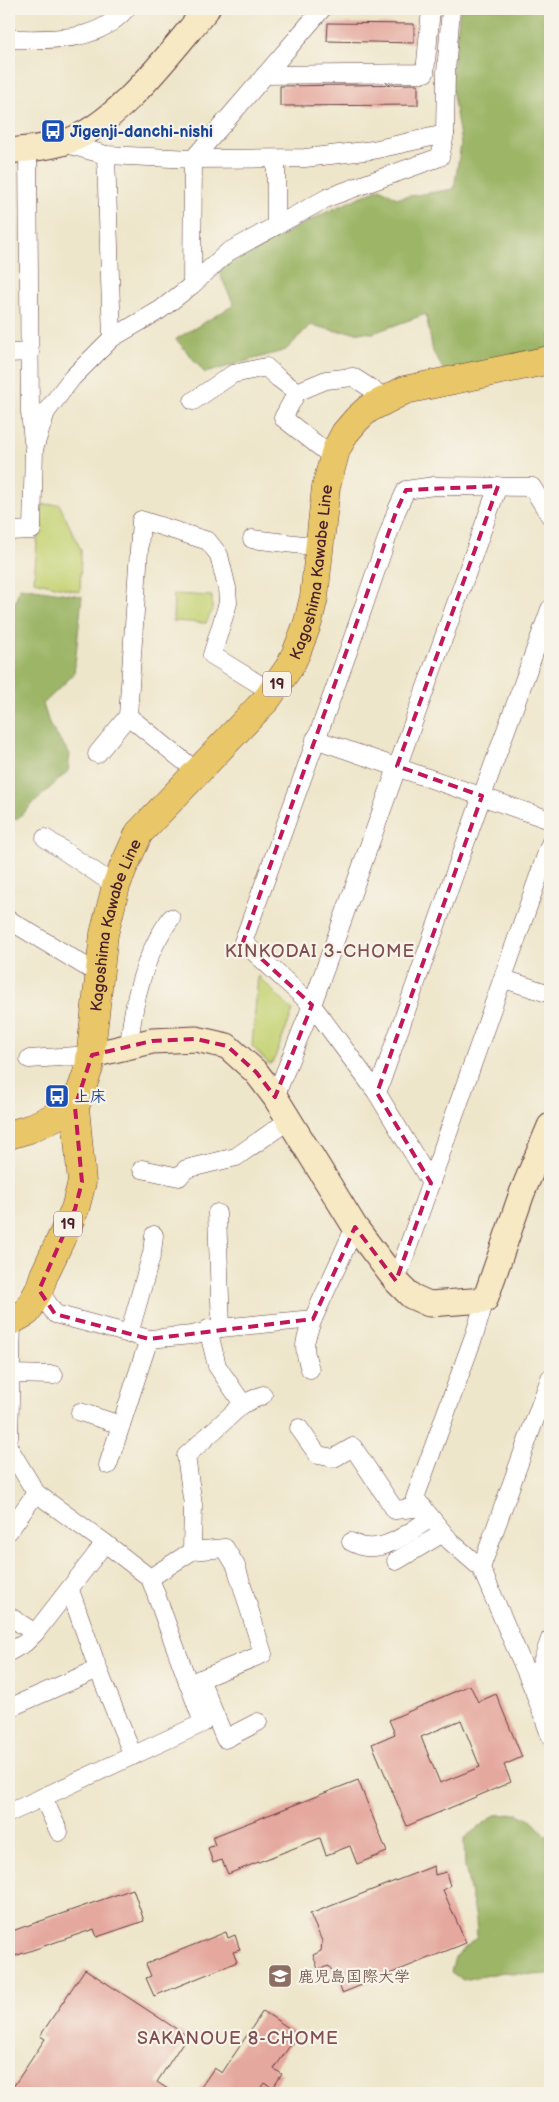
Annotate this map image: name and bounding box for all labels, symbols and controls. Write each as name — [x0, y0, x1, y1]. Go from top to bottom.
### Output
bus stop icon: Jigenji-danchi-nishi — [40, 118, 66, 144]
place label: Jigenji-danchi-nishi — [70, 123, 213, 142]
street label: Kagoshima Kawabe Line — [286, 483, 337, 663]
road number: 19 — [263, 672, 291, 696]
street label: Kagoshima Kawabe Line — [87, 836, 146, 1013]
district label: KINKODAI 3-CHOME — [225, 941, 415, 962]
bus stop icon: 上床 — [44, 1083, 70, 1109]
place label: 上床 — [74, 1088, 106, 1107]
road number: 19 — [54, 1212, 82, 1236]
school or university icon: 鹿児島国際大学 — [267, 1963, 293, 1989]
place label: 鹿児島国際大学 — [298, 1968, 410, 1987]
district label: SAKANOUE 8-CHOME — [137, 2028, 339, 2049]

